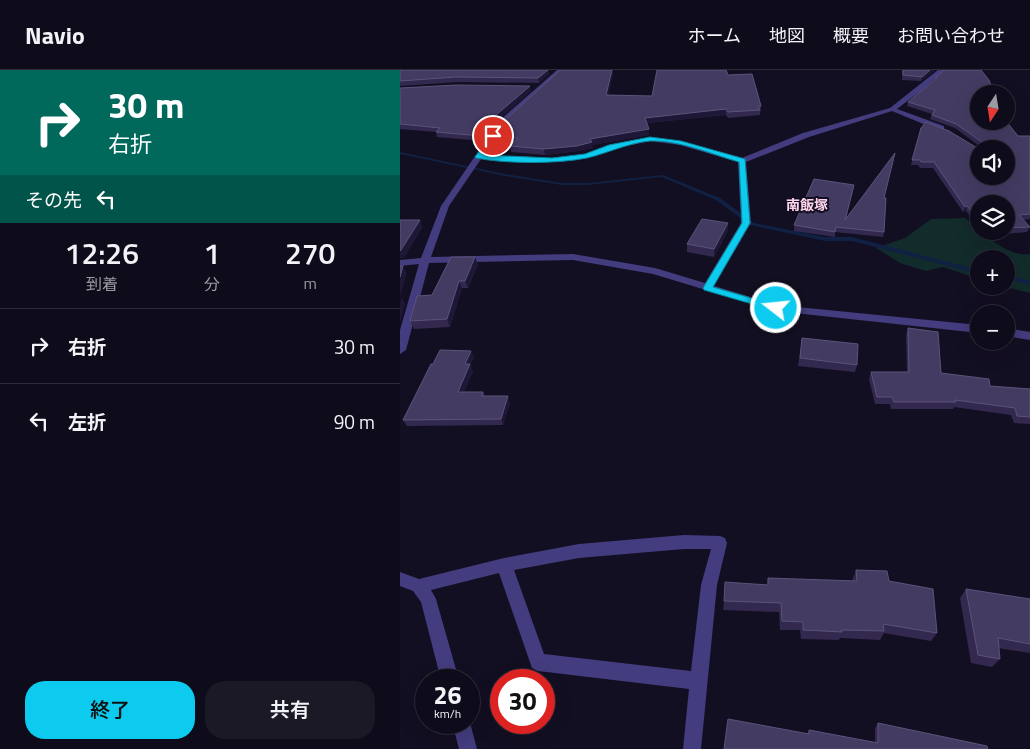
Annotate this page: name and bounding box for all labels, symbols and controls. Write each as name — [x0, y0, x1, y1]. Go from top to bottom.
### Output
text: Navio — [25, 17, 85, 53]
text: ホーム — [688, 22, 741, 49]
text: 地図 — [769, 22, 805, 49]
text: 概要 — [833, 22, 869, 49]
text: お問い合わせ — [897, 22, 1005, 49]
text: 30 m — [108, 78, 184, 132]
north arrow — [970, 85, 1015, 130]
map controls — [970, 85, 1015, 350]
icon: right — [25, 90, 90, 155]
pin — [472, 115, 514, 157]
icon: arrive — [479, 122, 507, 150]
text: 右折 — [108, 127, 152, 161]
button: sound — [970, 140, 1015, 185]
text: その先 — [25, 185, 82, 214]
icon: left — [92, 185, 120, 213]
district label: 南飯塚 — [786, 194, 828, 215]
button: layers — [970, 195, 1015, 240]
text: 12:26 — [65, 230, 139, 276]
text: 1 — [204, 230, 220, 276]
text: 270 — [285, 230, 335, 276]
button: + — [970, 250, 1015, 295]
text: m — [303, 271, 317, 295]
text: 到着 — [86, 272, 118, 296]
text: 分 — [204, 272, 220, 296]
position arrow — [749, 281, 801, 333]
button: − — [970, 305, 1015, 350]
icon: right — [25, 332, 53, 360]
text: 右折 — [68, 332, 106, 361]
text: 30 m — [334, 332, 375, 361]
icon: left — [25, 407, 53, 435]
text: 左折 — [68, 407, 106, 436]
text: 90 m — [334, 407, 375, 436]
speed limit sign: 30 — [490, 669, 555, 734]
text: 26 — [433, 676, 462, 714]
button: 終了 — [25, 681, 195, 739]
button: 共有 — [205, 681, 375, 739]
text: km/h — [434, 704, 461, 723]

